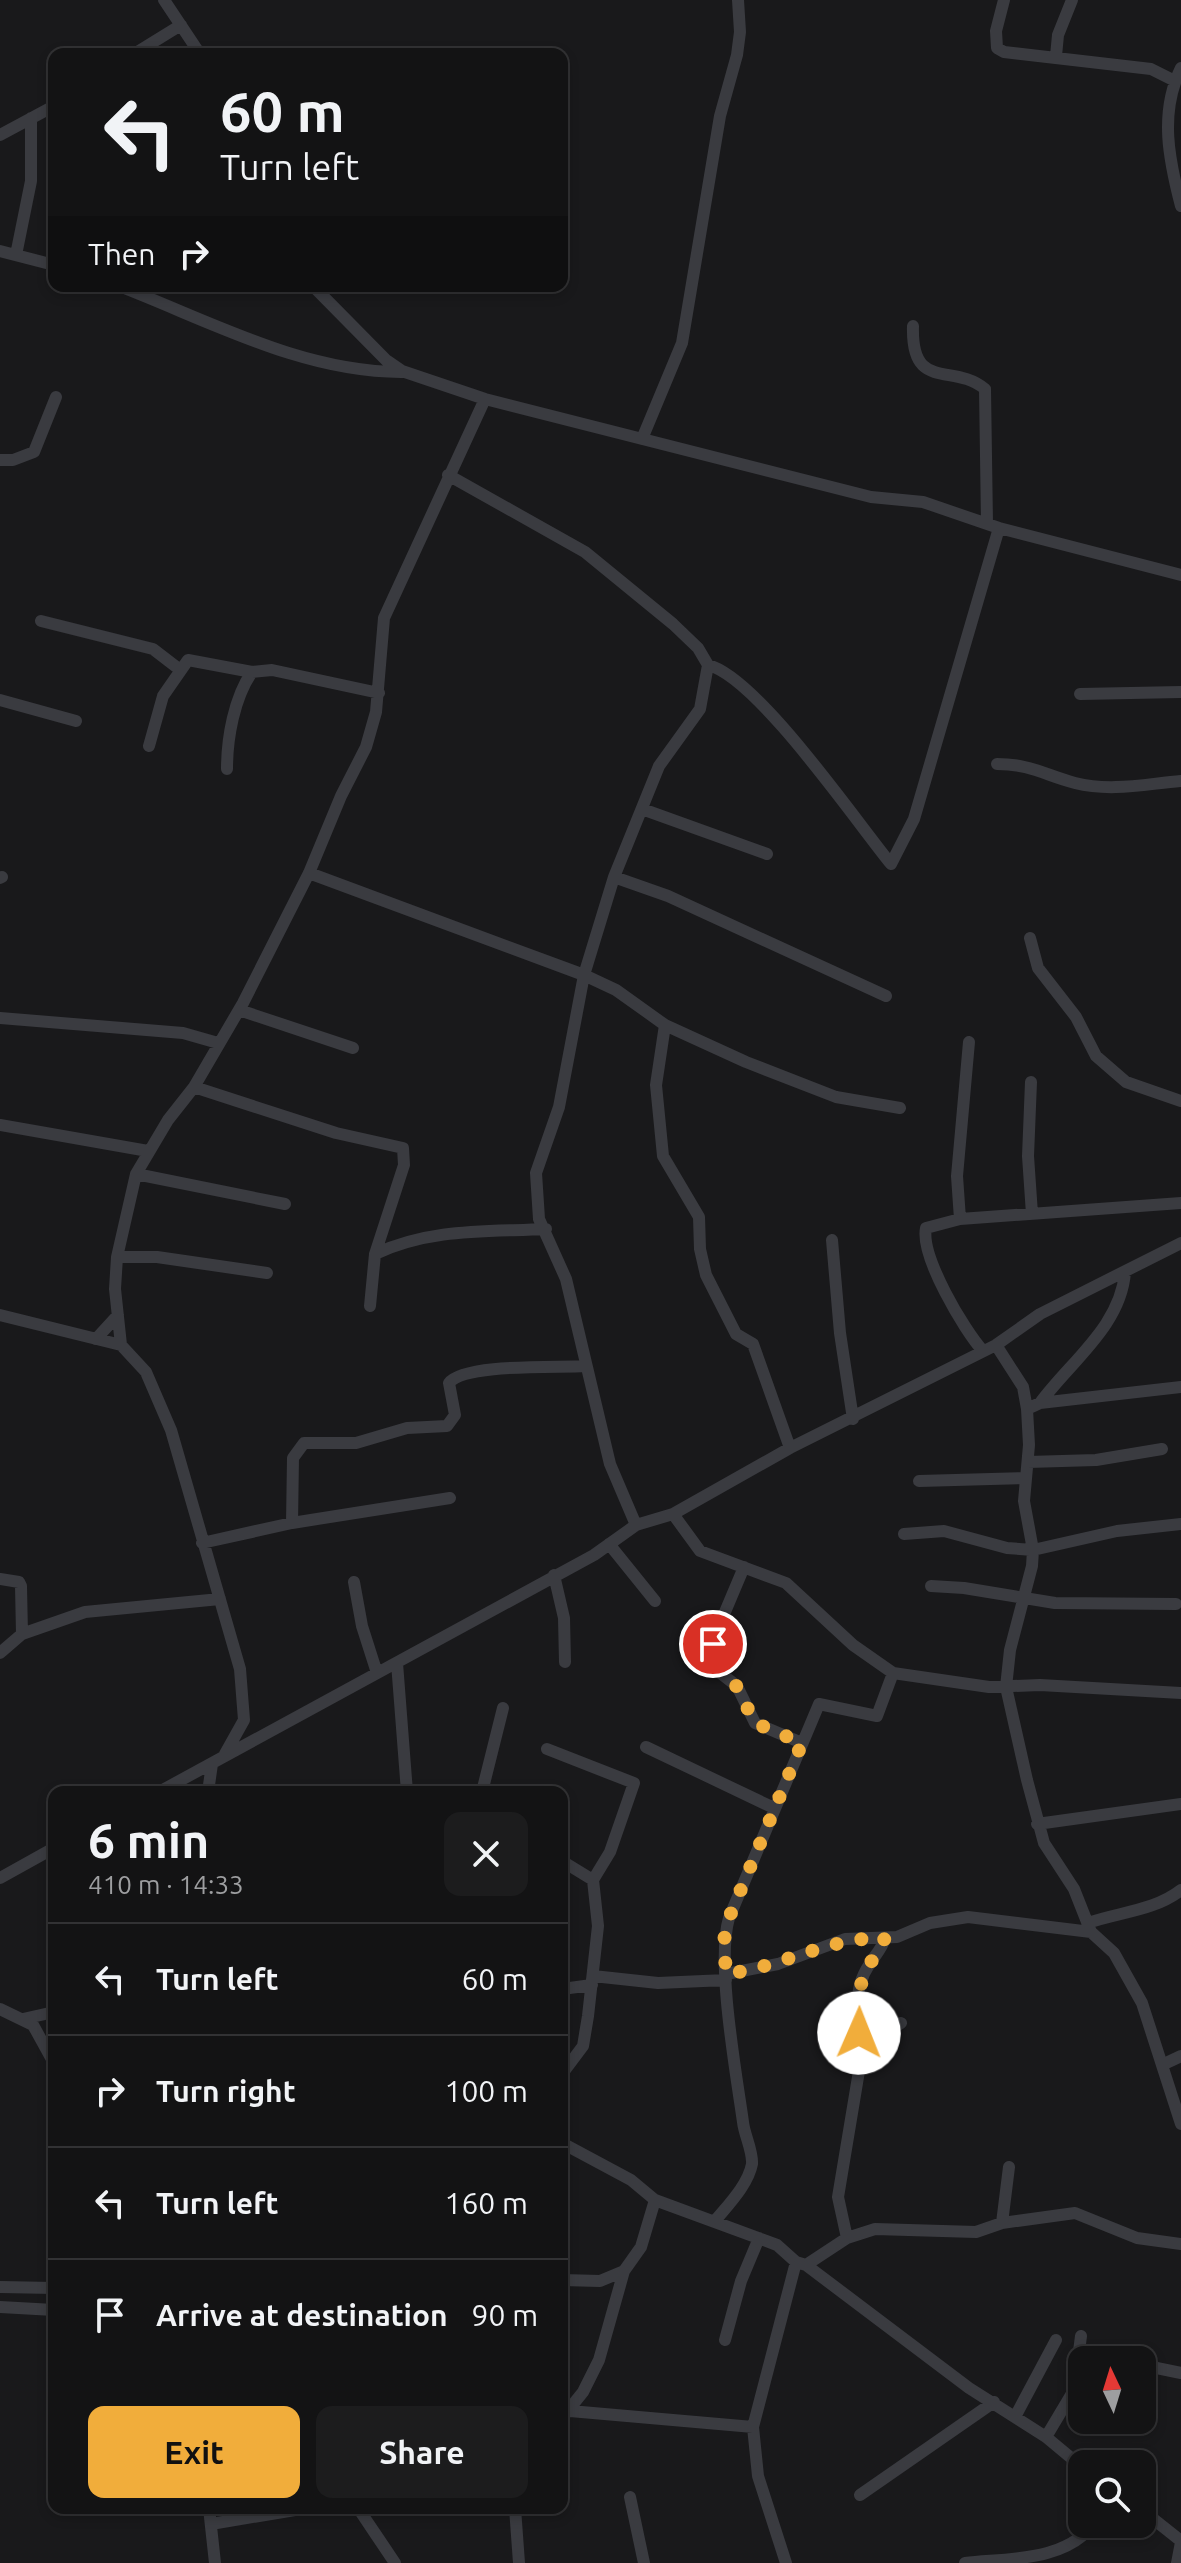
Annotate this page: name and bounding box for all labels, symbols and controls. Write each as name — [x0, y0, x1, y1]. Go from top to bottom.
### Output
icon: left — [88, 80, 192, 184]
text: 60 m — [220, 80, 345, 143]
text: Turn left — [220, 146, 359, 187]
icon: right — [172, 232, 216, 276]
text: Then — [88, 237, 156, 271]
pin — [679, 1610, 747, 1678]
icon: arrive — [691, 1622, 735, 1666]
button: close — [444, 1812, 528, 1896]
text: 6 min — [88, 1813, 209, 1867]
text: 410 m · 14:33 — [88, 1870, 244, 1899]
icon: left — [88, 1957, 132, 2001]
text: Turn left — [156, 1962, 278, 1996]
text: 60 m — [461, 1962, 528, 1996]
position arrow — [817, 1991, 901, 2075]
icon: right — [88, 2069, 132, 2113]
text: Turn right — [156, 2074, 296, 2108]
text: 100 m — [444, 2074, 528, 2108]
icon: left — [88, 2181, 132, 2225]
text: Turn left — [156, 2186, 278, 2220]
text: 160 m — [444, 2186, 528, 2220]
icon: arrive — [88, 2293, 132, 2337]
text: Arrive at destination — [156, 2298, 448, 2332]
text: 90 m — [472, 2298, 538, 2332]
north arrow — [1068, 2346, 1156, 2434]
map controls — [1068, 2346, 1156, 2538]
button: Exit — [88, 2406, 300, 2498]
button: Share — [316, 2406, 528, 2498]
button: search — [1068, 2450, 1156, 2538]

